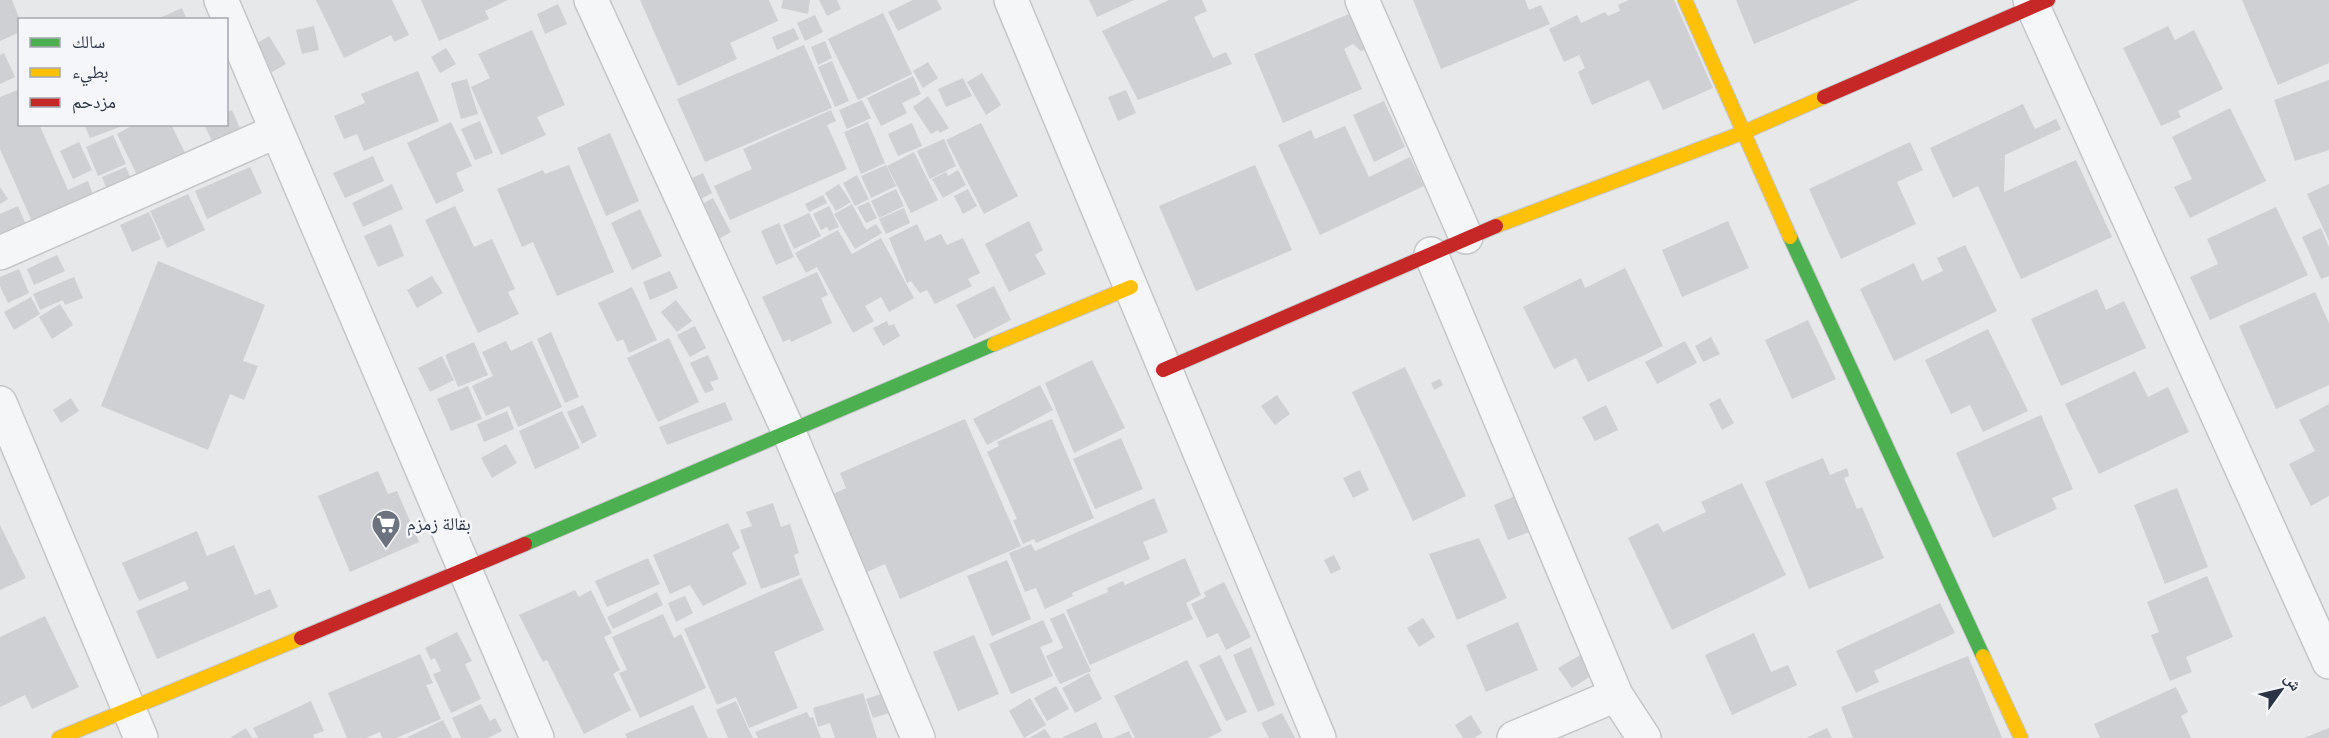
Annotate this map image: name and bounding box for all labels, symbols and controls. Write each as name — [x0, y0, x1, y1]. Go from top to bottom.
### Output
legend — [18, 18, 228, 126]
text: سالك — [72, 31, 105, 52]
text: بطيء — [72, 61, 109, 87]
text: مزدحم — [72, 91, 116, 114]
supermarket icon: بقالة زمزم — [370, 508, 402, 550]
place label: بقالة زمزم — [407, 513, 471, 536]
north arrow — [2251, 660, 2311, 720]
text: ش — [2280, 670, 2306, 694]

